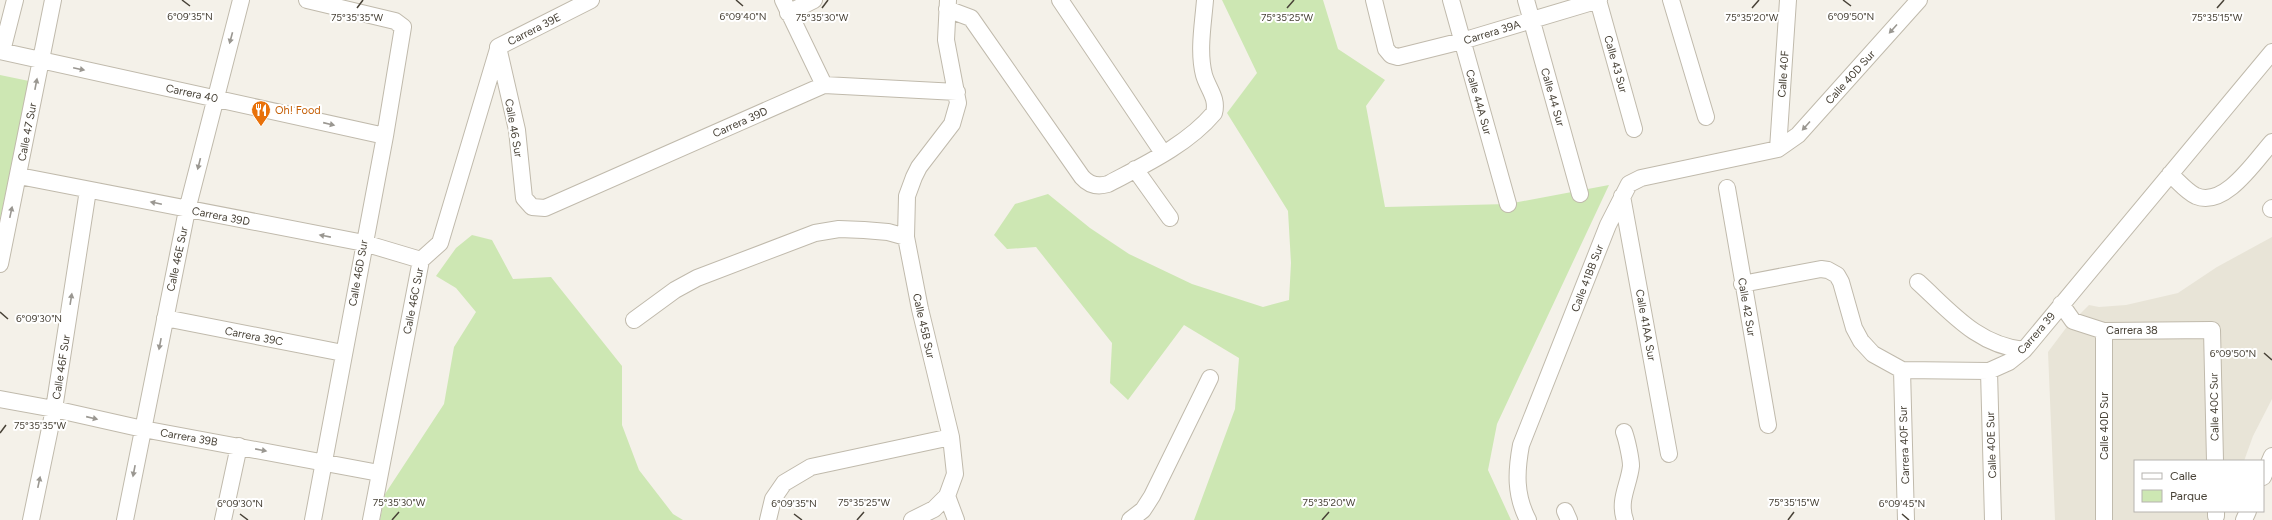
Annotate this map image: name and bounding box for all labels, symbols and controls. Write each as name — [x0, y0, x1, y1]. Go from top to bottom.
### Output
text: 6°09'35"N — [167, 10, 213, 23]
text: 6°09'40"N — [720, 10, 766, 23]
text: 6°09'50"N — [1828, 10, 1874, 23]
text: 75°35'35"W — [331, 11, 383, 24]
street label: Carrera 39E — [506, 11, 563, 48]
text: 75°35'30"W — [796, 11, 849, 24]
text: 75°35'25"W — [1261, 11, 1313, 24]
text: 75°35'20"W — [1726, 11, 1779, 24]
text: 75°35'15"W — [2192, 11, 2243, 24]
street label: Carrera 39A — [1462, 18, 1523, 47]
one-way arrow — [1888, 24, 1898, 34]
one-way arrow — [228, 32, 234, 44]
street label: Calle 43 Sur — [1601, 34, 1630, 95]
street label: Calle 40D Sur — [1823, 48, 1878, 107]
street label: Calle 40F — [1775, 50, 1792, 98]
street label: Calle 44 Sur — [1538, 66, 1567, 128]
one-way arrow — [73, 67, 85, 73]
street label: Calle 44A Sur — [1463, 68, 1494, 137]
one-way arrow — [34, 78, 40, 90]
street label: Carrera 40 — [165, 82, 219, 105]
street label: Calle 46 Sur — [502, 98, 525, 159]
restaurant icon: Oh! Food — [250, 99, 272, 127]
street label: Calle 47 Sur — [15, 102, 40, 162]
place label: Oh! Food — [275, 104, 321, 117]
street label: Carrera 39D — [711, 104, 770, 140]
one-way arrow — [323, 121, 335, 127]
one-way arrow — [1802, 121, 1811, 131]
one-way arrow — [196, 158, 202, 170]
one-way arrow — [150, 200, 162, 206]
street label: Carrera 39D — [191, 204, 251, 229]
one-way arrow — [9, 206, 15, 218]
street label: Calle 46E Sur — [164, 225, 191, 293]
one-way arrow — [319, 233, 331, 239]
street label: Calle 46D Sur — [346, 239, 371, 307]
street label: Calle 41BB Sur — [1569, 242, 1606, 314]
street label: Calle 46C Sur — [401, 266, 426, 335]
street label: Calle 42 Sur — [1735, 277, 1758, 338]
street label: Calle 41AA Sur — [1633, 288, 1658, 362]
street label: Calle 45B Sur — [910, 292, 937, 360]
one-way arrow — [68, 293, 74, 305]
street label: Carrera 39 — [2015, 310, 2058, 357]
text: 6°09'30"N — [16, 312, 62, 325]
street label: Carrera 39C — [224, 324, 284, 349]
street label: Carrera 38 — [2106, 324, 2158, 337]
street label: Calle 46F Sur — [50, 333, 73, 400]
one-way arrow — [156, 338, 162, 350]
text: 6°09'50"N — [2210, 347, 2256, 360]
street label: Calle 40C Sur — [2207, 372, 2222, 441]
street label: Calle 40D Sur — [2098, 392, 2111, 460]
street label: Carrera 40F Sur — [1897, 405, 1912, 484]
street label: Calle 40E Sur — [1984, 411, 1999, 479]
one-way arrow — [86, 415, 98, 421]
text: 75°35'35"W — [14, 419, 66, 432]
street label: Carrera 39B — [159, 426, 219, 449]
one-way arrow — [255, 447, 267, 453]
legend — [2134, 460, 2264, 512]
one-way arrow — [131, 465, 137, 478]
text: Calle — [2170, 469, 2197, 483]
one-way arrow — [36, 476, 42, 488]
text: Parque — [2170, 489, 2208, 503]
text: 75°35'30"W — [373, 496, 426, 509]
text: 75°35'25"W — [838, 496, 890, 509]
text: 75°35'20"W — [1303, 496, 1356, 509]
text: 75°35'15"W — [1769, 496, 1820, 509]
text: 6°09'30"N — [217, 497, 263, 510]
text: 6°09'35"N — [771, 497, 817, 510]
text: 6°09'45"N — [1879, 497, 1925, 510]

